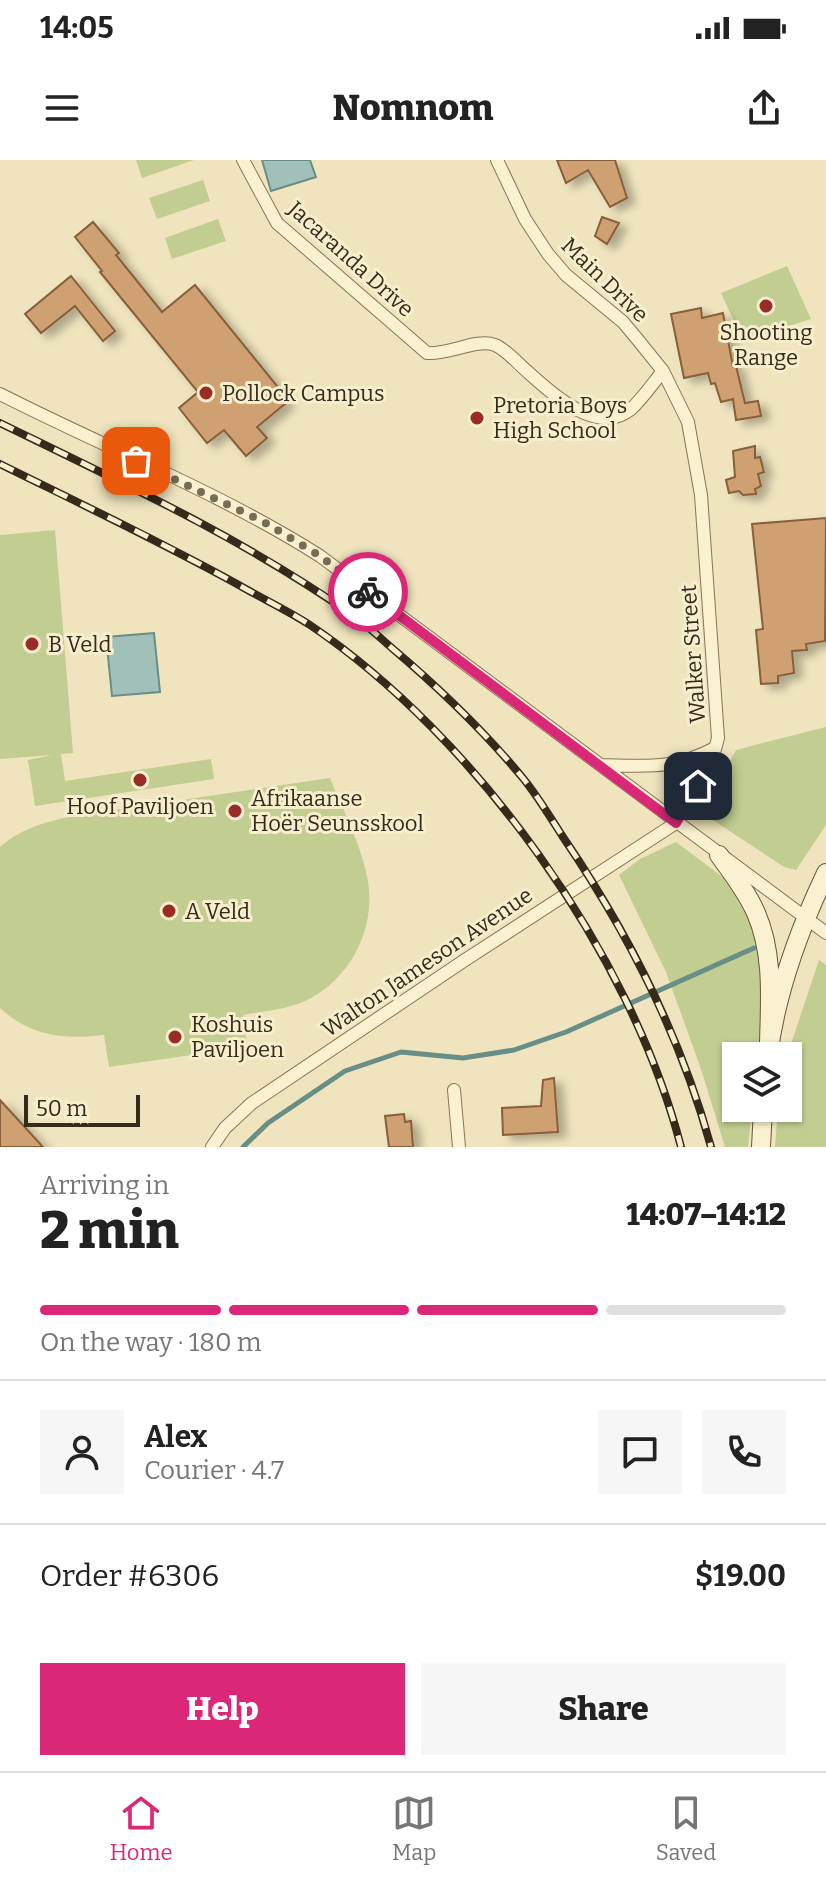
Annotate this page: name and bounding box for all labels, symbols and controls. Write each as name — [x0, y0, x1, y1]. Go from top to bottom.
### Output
text: 14:05 — [40, 10, 114, 46]
icon: menu — [40, 86, 84, 130]
text: Nomnom — [333, 86, 493, 130]
icon: share — [742, 86, 786, 130]
street label: Jacaranda Drive — [282, 195, 420, 323]
street label: Main Drive — [556, 232, 654, 328]
marker: Shooting Range — [757, 297, 775, 315]
place label: Shooting Range — [720, 319, 812, 371]
place label: Pollock Campus — [222, 380, 385, 407]
marker: Pollock Campus — [197, 384, 215, 402]
place label: Pretoria Boys High School — [493, 392, 627, 444]
marker: Pretoria Boys High School — [468, 409, 486, 427]
pin — [102, 427, 170, 495]
icon: bag — [114, 439, 158, 483]
courier — [328, 552, 408, 632]
icon: bike — [346, 570, 390, 614]
street label: Walker Street — [675, 584, 711, 724]
place label: B Veld — [48, 631, 112, 658]
marker: B Veld — [23, 635, 41, 653]
pin — [664, 752, 732, 820]
icon: home — [676, 764, 720, 808]
marker: Hoof Paviljoen — [131, 771, 149, 789]
place label: Afrikaanse Hoër Seunsskool — [251, 785, 424, 837]
place label: Hoof Paviljoen — [66, 793, 214, 820]
marker: Afrikaanse Hoër Seunsskool — [226, 802, 244, 820]
street label: Walton Jameson Avenue — [316, 881, 538, 1043]
place label: A Veld — [185, 898, 250, 925]
marker: A Veld — [160, 902, 178, 920]
place label: Koshuis Paviljoen — [191, 1011, 284, 1063]
marker: Koshuis Paviljoen — [166, 1028, 184, 1046]
map controls — [722, 1042, 802, 1122]
button: layers — [722, 1042, 802, 1122]
scale bar — [24, 1091, 140, 1127]
text: 50 m — [36, 1095, 87, 1122]
text: Arriving in — [40, 1170, 169, 1201]
text: 14:07–14:12 — [626, 1197, 786, 1233]
text: 2 min — [40, 1199, 179, 1262]
text: On the way · 180 m — [40, 1327, 262, 1358]
button: person — [40, 1410, 124, 1494]
button: chat — [598, 1410, 682, 1494]
button: phone — [702, 1410, 786, 1494]
text: Alex — [144, 1419, 207, 1455]
text: Courier · 4.7 — [144, 1455, 284, 1486]
text: Order #6306 — [40, 1558, 219, 1594]
text: $19.00 — [695, 1558, 786, 1594]
button: Help — [40, 1663, 405, 1755]
button: Share — [421, 1663, 786, 1755]
tab: Home — [110, 1791, 173, 1866]
tab: Map — [392, 1791, 436, 1866]
tab: Saved — [656, 1791, 716, 1866]

